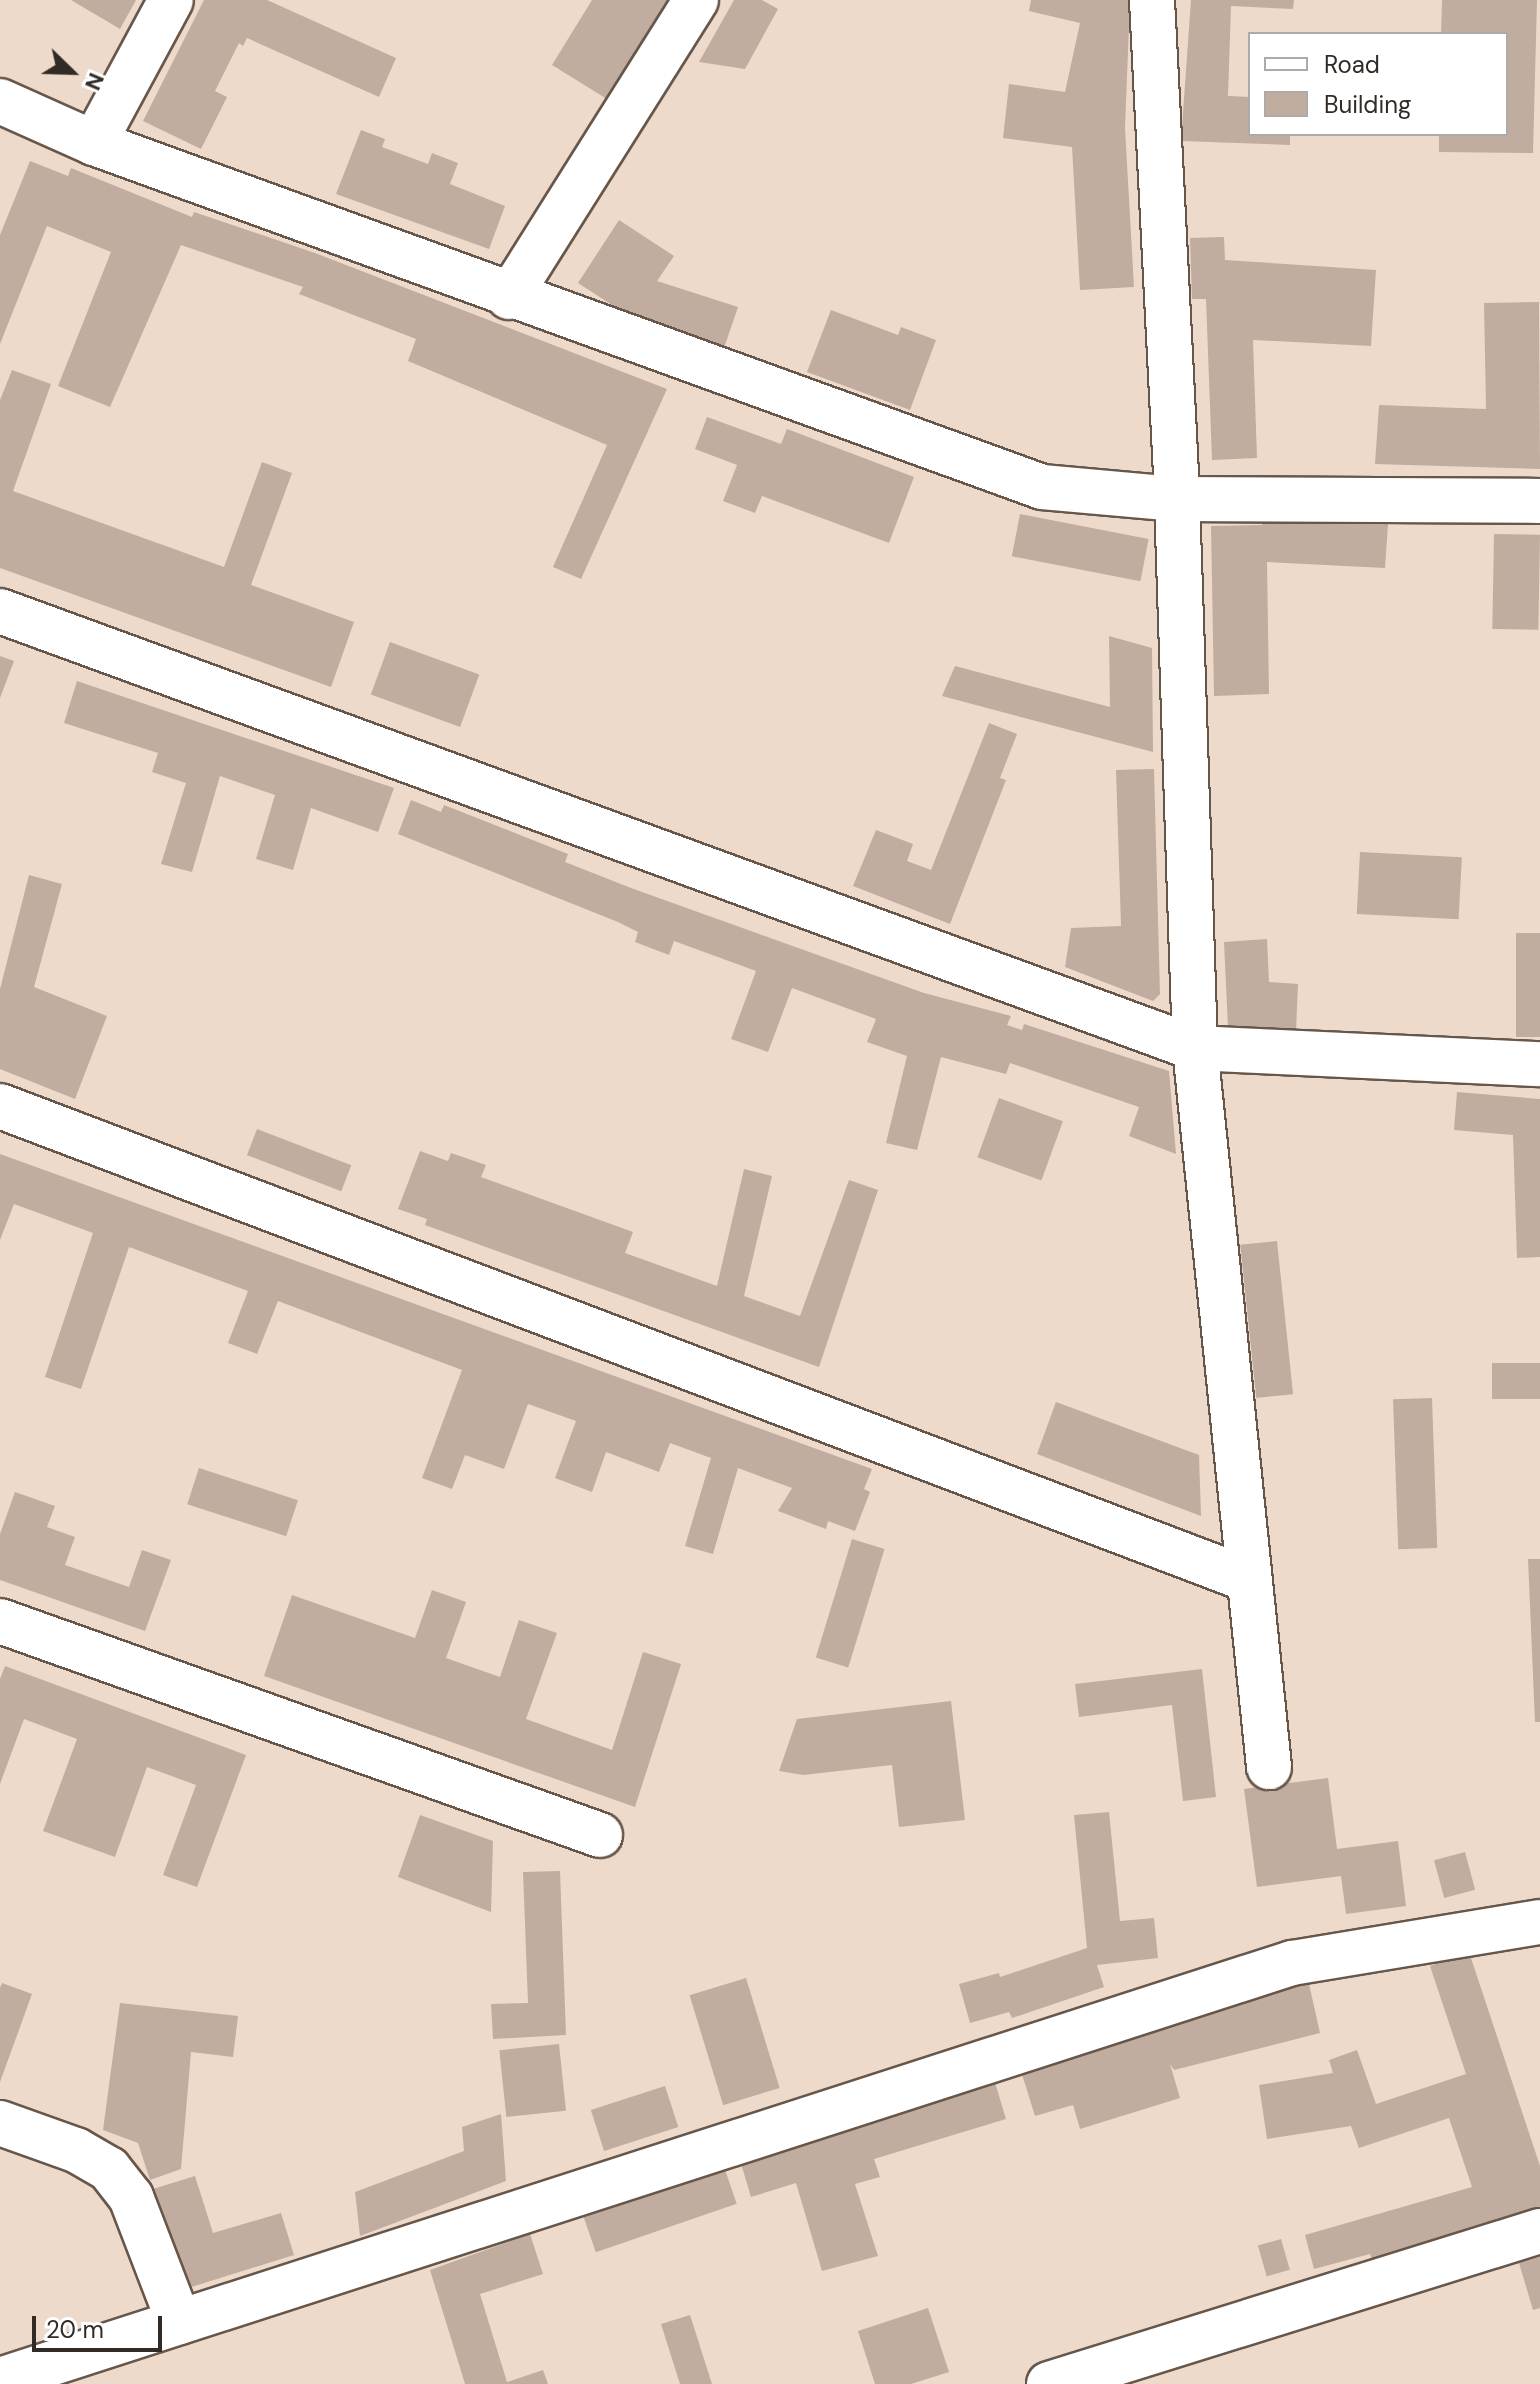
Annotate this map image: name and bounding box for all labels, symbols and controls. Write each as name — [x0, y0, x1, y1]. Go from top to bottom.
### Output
north arrow — [32, 32, 112, 112]
legend — [1248, 32, 1508, 136]
text: Road — [1324, 49, 1380, 80]
text: N — [78, 69, 111, 95]
text: Building — [1324, 89, 1411, 120]
scale bar — [36, 2300, 166, 2350]
text: 20 m — [46, 2314, 104, 2345]

